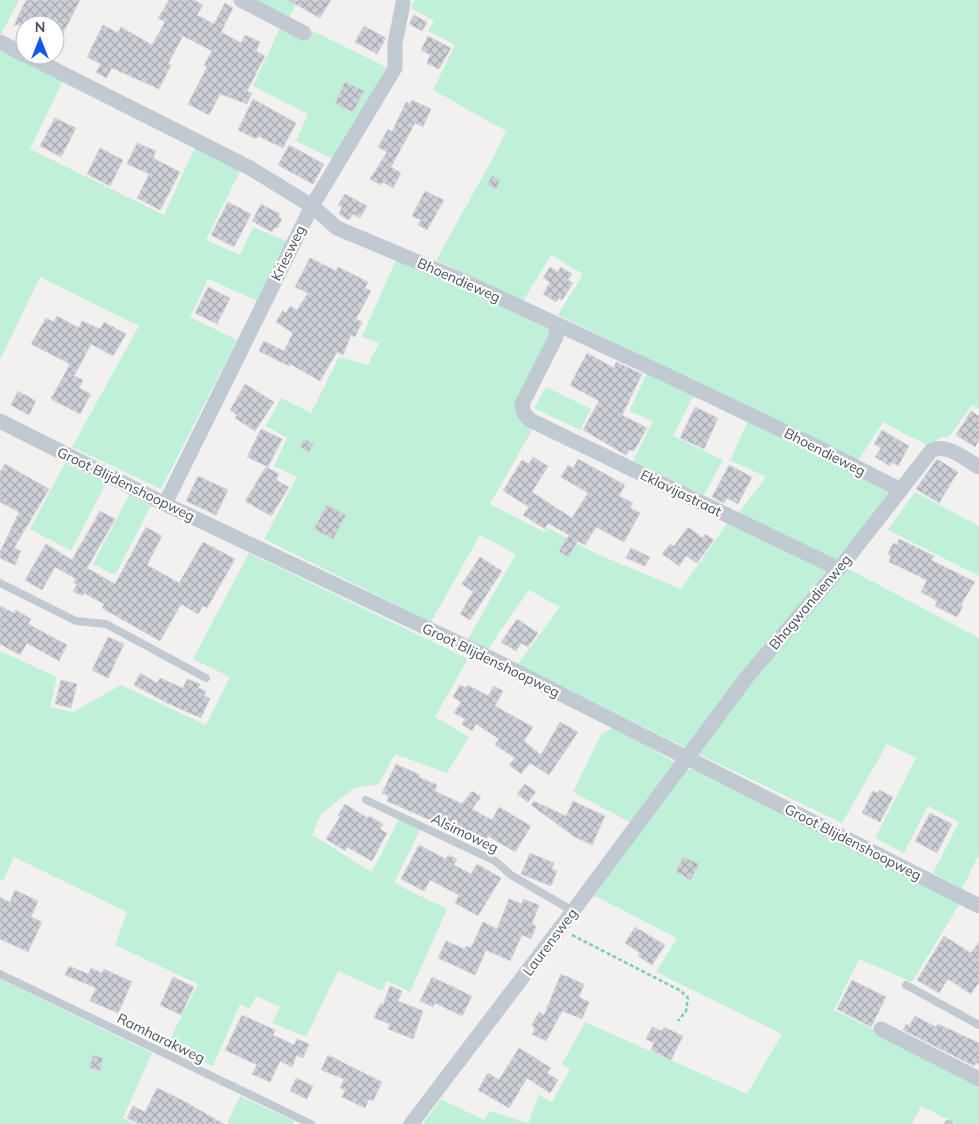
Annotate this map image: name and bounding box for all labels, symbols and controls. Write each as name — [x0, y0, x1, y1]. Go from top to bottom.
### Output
north arrow — [15, 15, 65, 65]
text: N — [35, 18, 45, 36]
street label: Kriesweg — [267, 222, 309, 284]
street label: Bhoendieweg — [415, 254, 503, 306]
street label: Bhoendieweg — [781, 424, 869, 480]
street label: Groot Blijdenshoopweg — [54, 443, 198, 525]
street label: Eklavijastraat — [637, 466, 725, 520]
street label: Bhagwandienweg — [765, 551, 855, 653]
street label: Groot Blijdenshoopweg — [419, 619, 563, 701]
street label: Groot Blijdenshoopweg — [782, 800, 924, 884]
street label: Alsimoweg — [429, 809, 501, 857]
street label: Laurensweg — [519, 905, 581, 979]
street label: Ramharakweg — [114, 1009, 208, 1067]

